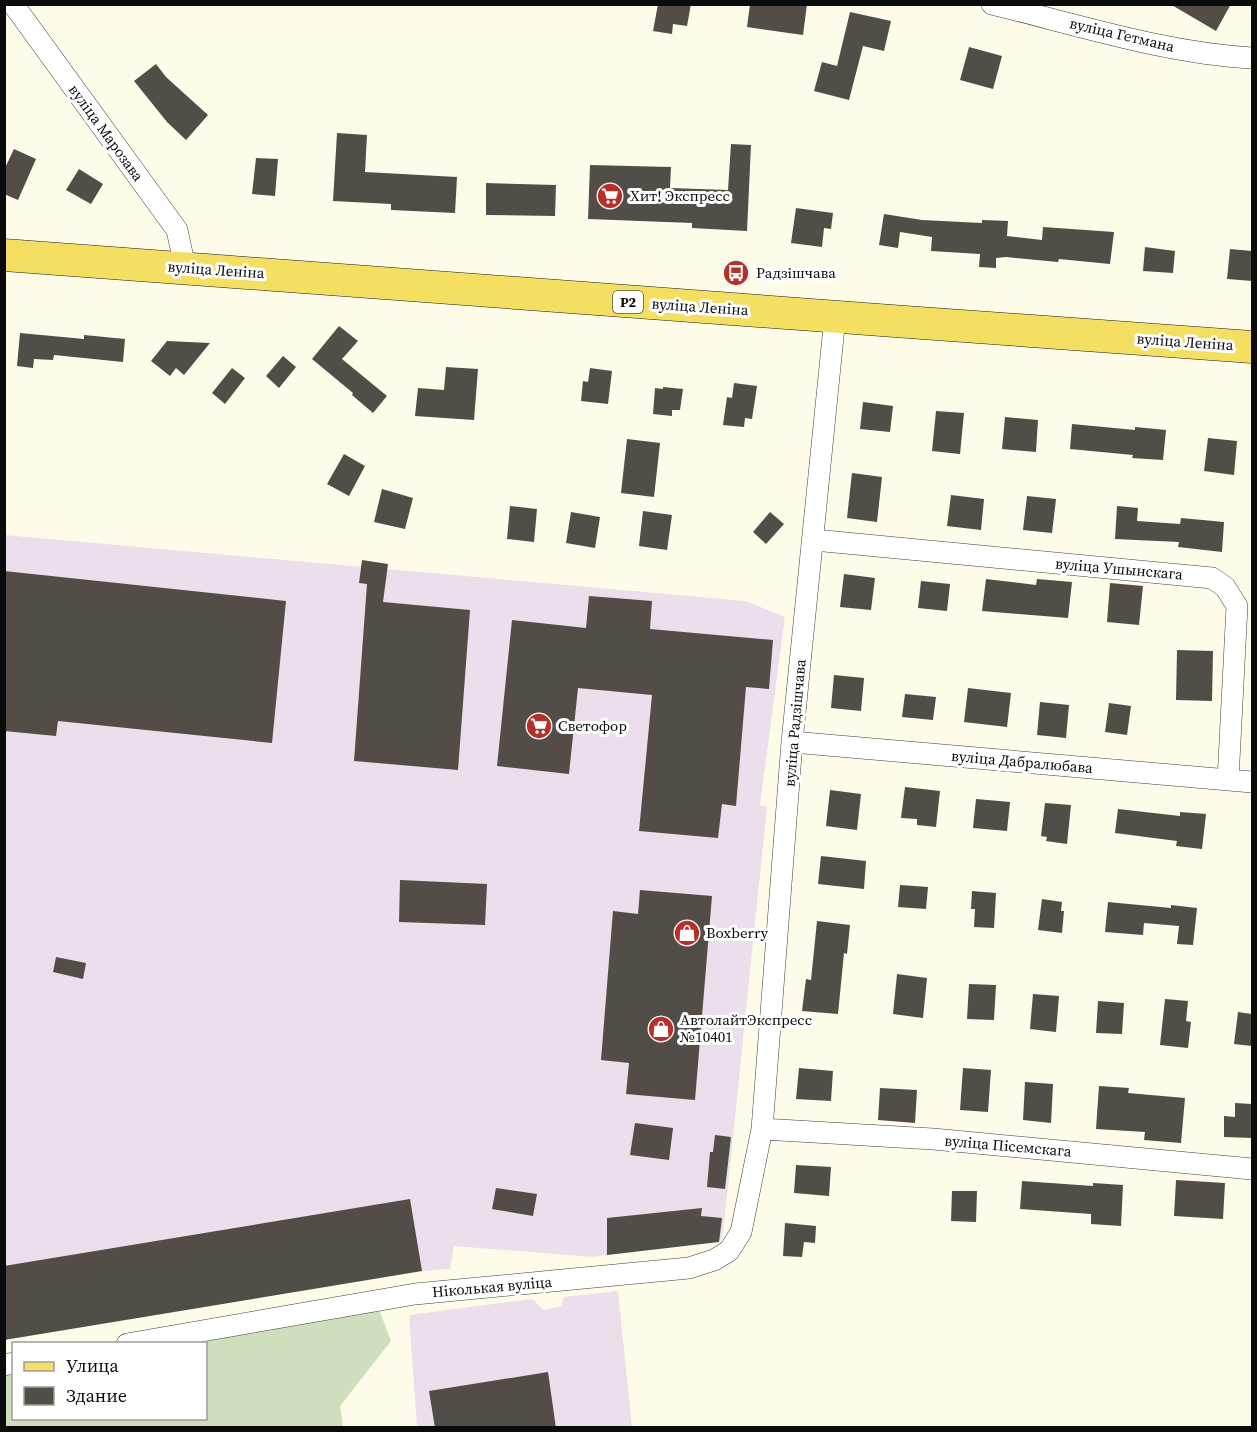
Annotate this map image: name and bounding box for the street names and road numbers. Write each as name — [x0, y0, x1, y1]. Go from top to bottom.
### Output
street label: вуліца Гетмана — [1068, 12, 1177, 57]
street label: вуліца Марозава — [64, 80, 149, 186]
street label: вуліца Леніна — [167, 256, 266, 283]
road number: Р2 — [613, 291, 643, 313]
street label: вуліца Леніна — [651, 293, 750, 320]
street label: вуліца Леніна — [1136, 328, 1235, 355]
street label: вуліца Ушынскага — [1054, 552, 1184, 585]
street label: вуліца Радзішчава — [778, 658, 811, 788]
street label: вуліца Дабралюбава — [950, 745, 1094, 778]
street label: вуліца Пісемскага — [944, 1129, 1073, 1162]
street label: Ніколькая вуліца — [431, 1271, 553, 1302]

